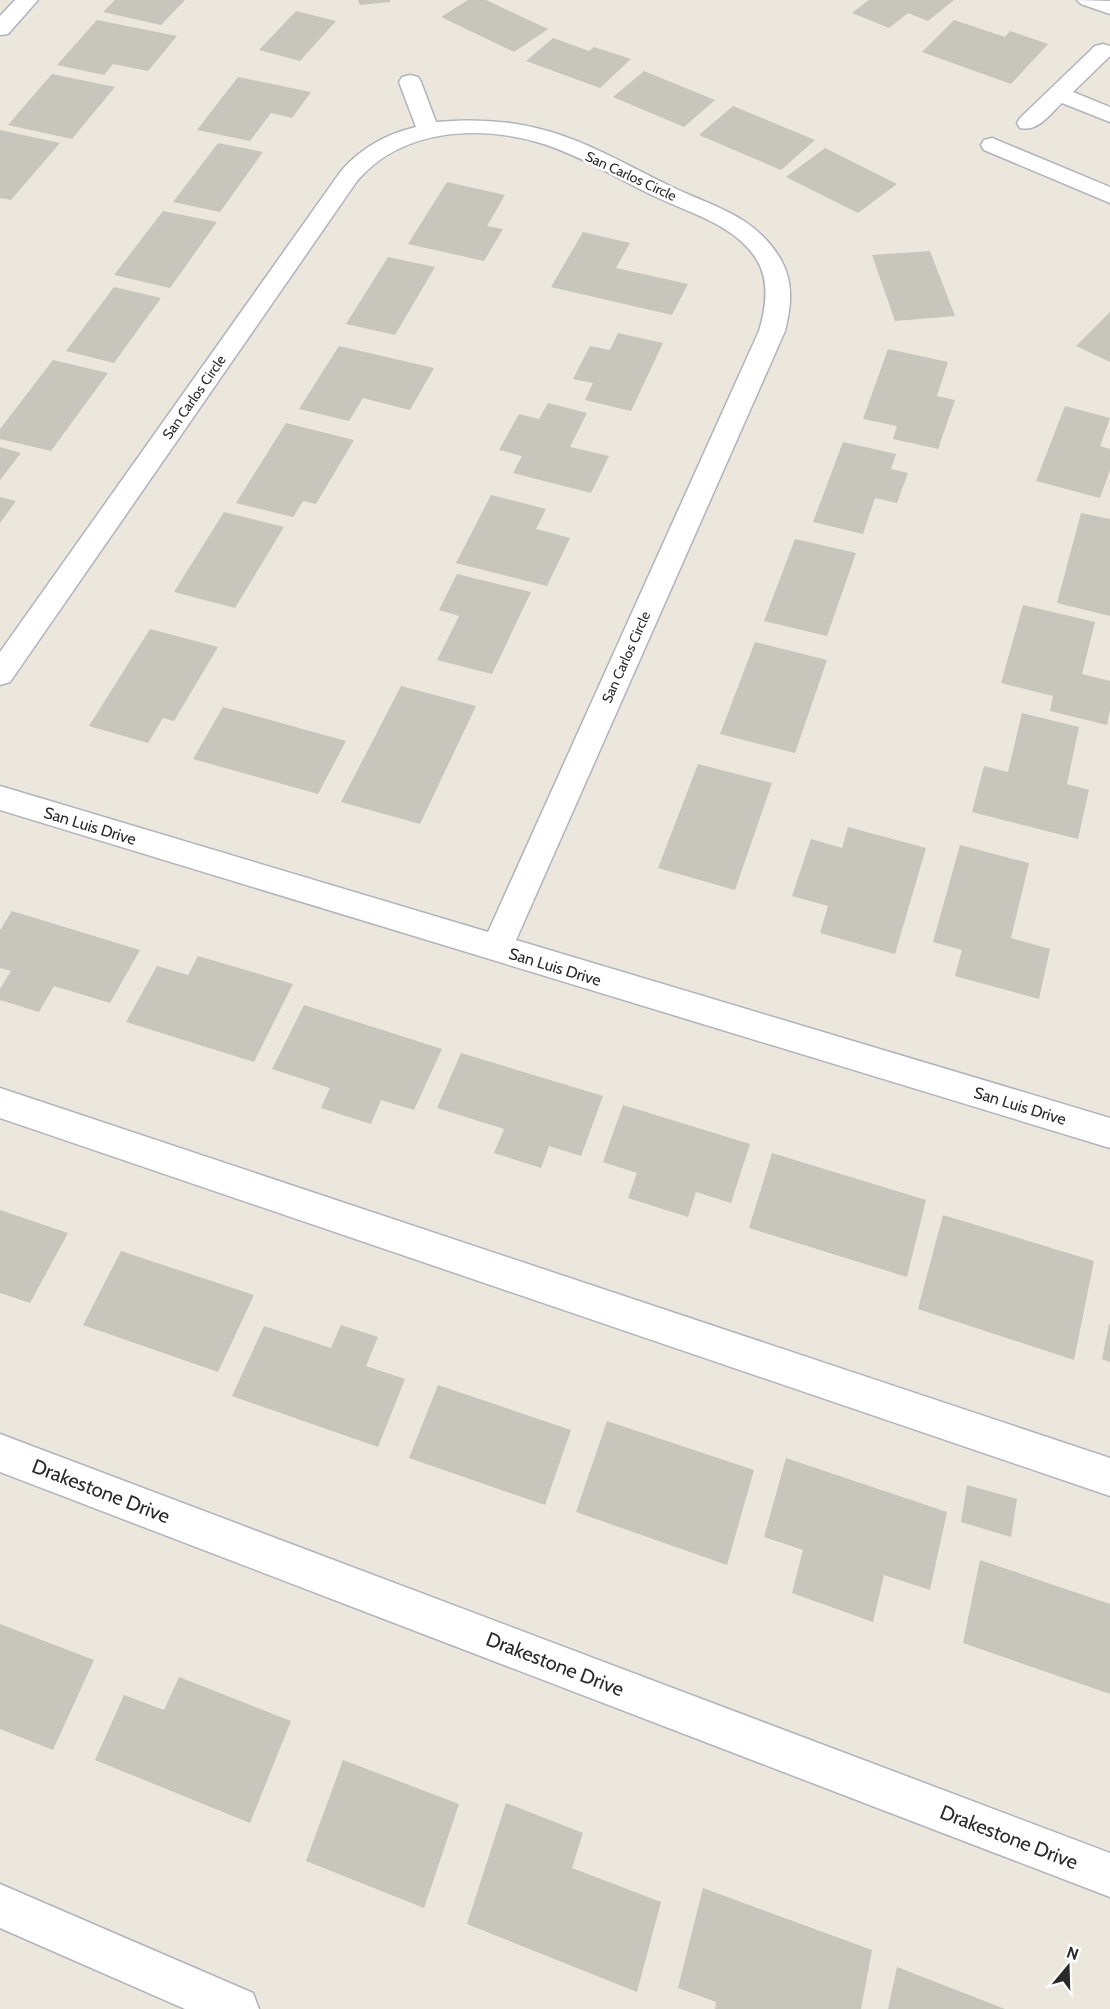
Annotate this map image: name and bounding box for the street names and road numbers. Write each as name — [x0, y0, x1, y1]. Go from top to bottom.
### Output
street label: San Carlos Circle — [583, 147, 679, 205]
street label: San Carlos Circle — [158, 351, 230, 443]
street label: San Carlos Circle — [598, 608, 654, 706]
street label: San Luis Drive — [42, 803, 138, 849]
street label: San Luis Drive — [507, 944, 603, 990]
street label: San Luis Drive — [972, 1083, 1068, 1129]
street label: Drakestone Drive — [29, 1454, 173, 1528]
street label: Drakestone Drive — [483, 1627, 627, 1701]
street label: Drakestone Drive — [937, 1800, 1081, 1874]

